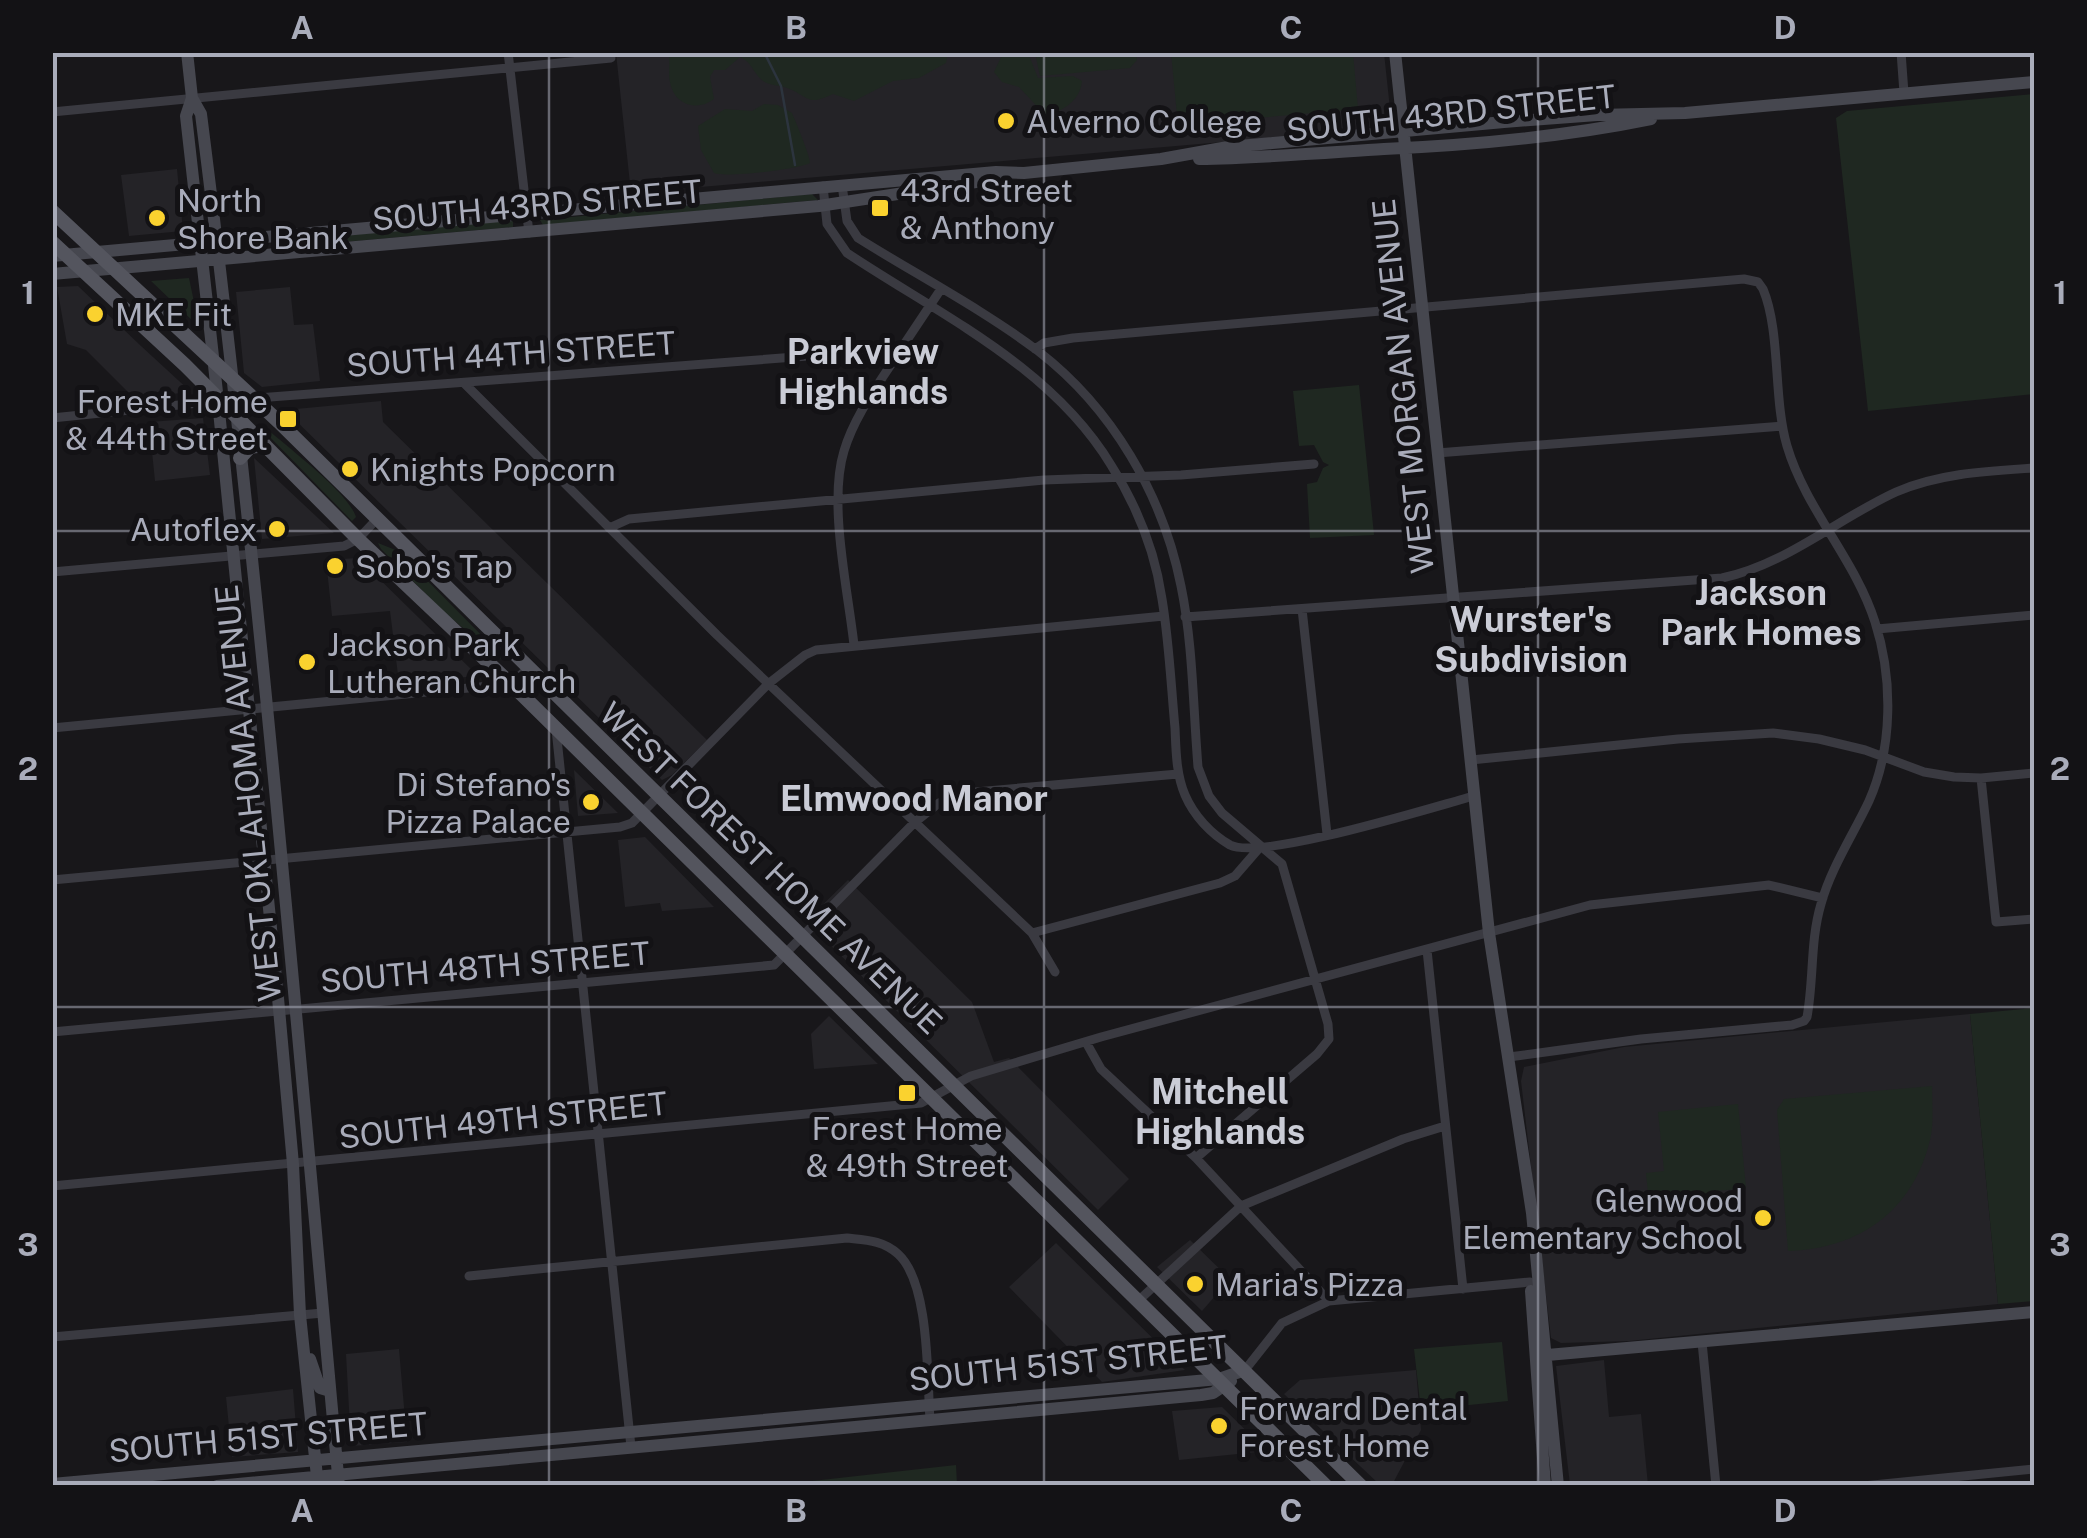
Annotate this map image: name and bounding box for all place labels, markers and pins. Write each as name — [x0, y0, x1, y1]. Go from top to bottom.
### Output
place label: Alverno College — [1026, 103, 1262, 140]
marker: Alverno College — [995, 110, 1017, 132]
place label: 43rd Street & Anthony — [900, 172, 1073, 246]
place label: North Shore Bank — [177, 182, 349, 256]
marker: 43rd Street & Anthony — [869, 197, 891, 219]
marker: North Shore Bank — [146, 207, 168, 229]
place label: MKE Fit — [115, 296, 232, 333]
marker: MKE Fit — [84, 303, 106, 325]
place label: Forest Home & 44th Street — [65, 383, 268, 457]
marker: Forest Home & 44th Street — [277, 408, 299, 430]
place label: Knights Popcorn — [370, 451, 616, 488]
marker: Knights Popcorn — [339, 458, 361, 480]
place label: Autoflex — [130, 511, 257, 548]
marker: Autoflex — [266, 518, 288, 540]
place label: Sobo's Tap — [355, 548, 513, 585]
marker: Sobo's Tap — [324, 555, 346, 577]
place label: Jackson Park Lutheran Church — [327, 626, 576, 700]
marker: Jackson Park Lutheran Church — [296, 651, 318, 673]
place label: Di Stefano's Pizza Palace — [386, 766, 571, 840]
marker: Di Stefano's Pizza Palace — [580, 791, 602, 813]
marker: Forest Home & 49th Street — [896, 1082, 918, 1104]
place label: Forest Home & 49th Street — [806, 1110, 1008, 1184]
place label: Glenwood Elementary School — [1462, 1182, 1743, 1256]
marker: Glenwood Elementary School — [1752, 1207, 1774, 1229]
place label: Maria's Pizza — [1215, 1266, 1404, 1303]
marker: Maria's Pizza — [1184, 1273, 1206, 1295]
place label: Forward Dental Forest Home — [1239, 1390, 1468, 1464]
marker: Forward Dental Forest Home — [1208, 1415, 1230, 1437]

